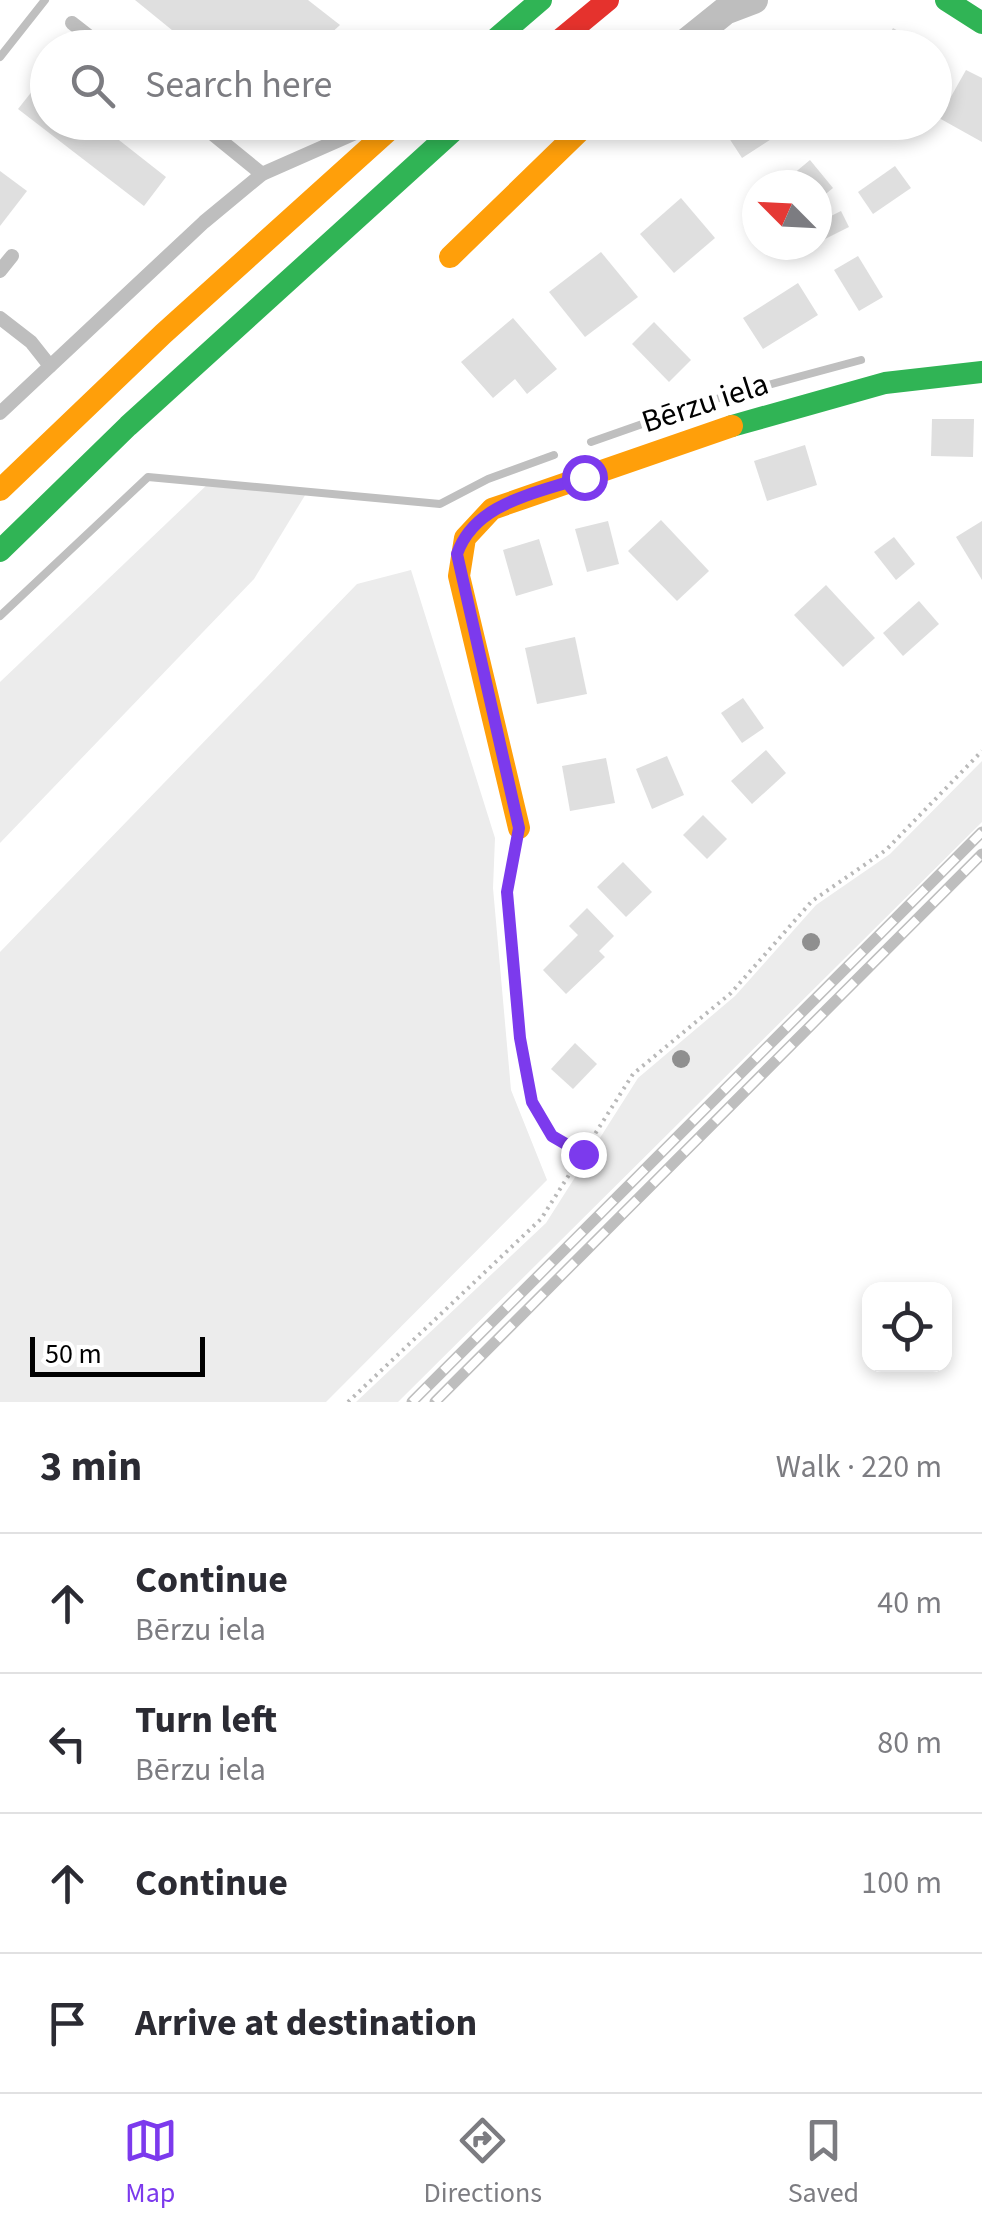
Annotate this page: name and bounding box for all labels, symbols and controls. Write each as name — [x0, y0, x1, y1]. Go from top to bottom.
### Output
search box — [30, 30, 952, 140]
icon: search — [65, 58, 120, 113]
text: Search here — [145, 58, 332, 112]
north arrow — [742, 170, 832, 260]
street label: Bērzu iela — [636, 361, 774, 445]
route start — [562, 455, 608, 501]
route end — [561, 1132, 607, 1178]
map controls — [862, 1282, 952, 1372]
button: locate — [862, 1282, 952, 1372]
scale bar — [30, 1332, 205, 1376]
text: 50 m — [45, 1334, 102, 1374]
text: 3 min — [40, 1437, 142, 1497]
text: Walk · 220 m — [776, 1444, 942, 1490]
text: Continue — [135, 1553, 288, 1607]
icon: ahead — [40, 1576, 95, 1631]
text: 40 m — [877, 1580, 942, 1626]
text: Bērzu iela — [135, 1607, 266, 1653]
text: Turn left — [135, 1693, 277, 1747]
icon: left — [40, 1716, 95, 1771]
text: 80 m — [877, 1720, 942, 1766]
text: Bērzu iela — [135, 1747, 266, 1793]
icon: ahead — [40, 1856, 95, 1911]
text: Continue — [135, 1856, 288, 1910]
text: 100 m — [861, 1860, 942, 1906]
icon: arrive — [40, 1996, 95, 2051]
text: Arrive at destination — [135, 1996, 477, 2050]
tab: Map — [123, 2113, 178, 2213]
tab: Directions — [424, 2113, 542, 2213]
tab: Saved — [788, 2113, 859, 2213]

